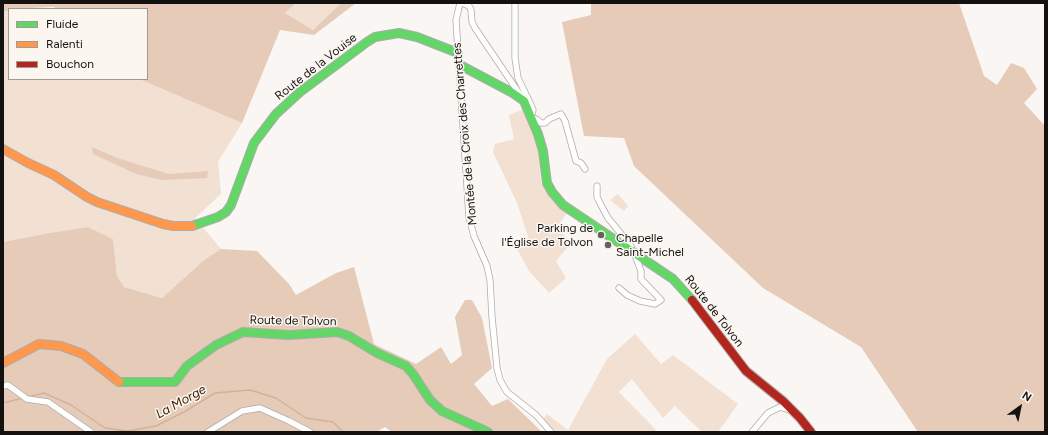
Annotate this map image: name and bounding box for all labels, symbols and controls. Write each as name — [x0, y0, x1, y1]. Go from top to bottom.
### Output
legend — [8, 8, 148, 80]
text: Fluide — [46, 17, 78, 31]
street label: Route de la Vouise — [272, 31, 360, 103]
text: Ralenti — [46, 37, 83, 51]
street label: Montée de la Croix des Charrettes — [450, 42, 480, 226]
text: Bouchon — [46, 57, 94, 71]
place label: Parking de l'Église de Tolvon — [501, 221, 593, 249]
marker: Parking de l'Église de Tolvon — [596, 230, 606, 240]
place label: Chapelle Saint-Michel — [616, 231, 684, 259]
marker: Chapelle Saint-Michel — [603, 240, 613, 250]
street label: Route de Tolvon — [682, 272, 746, 350]
street label: Route de Tolvon — [249, 313, 337, 329]
water label: La Morge — [153, 382, 209, 422]
north arrow — [1000, 387, 1040, 427]
text: N — [1020, 389, 1034, 404]

